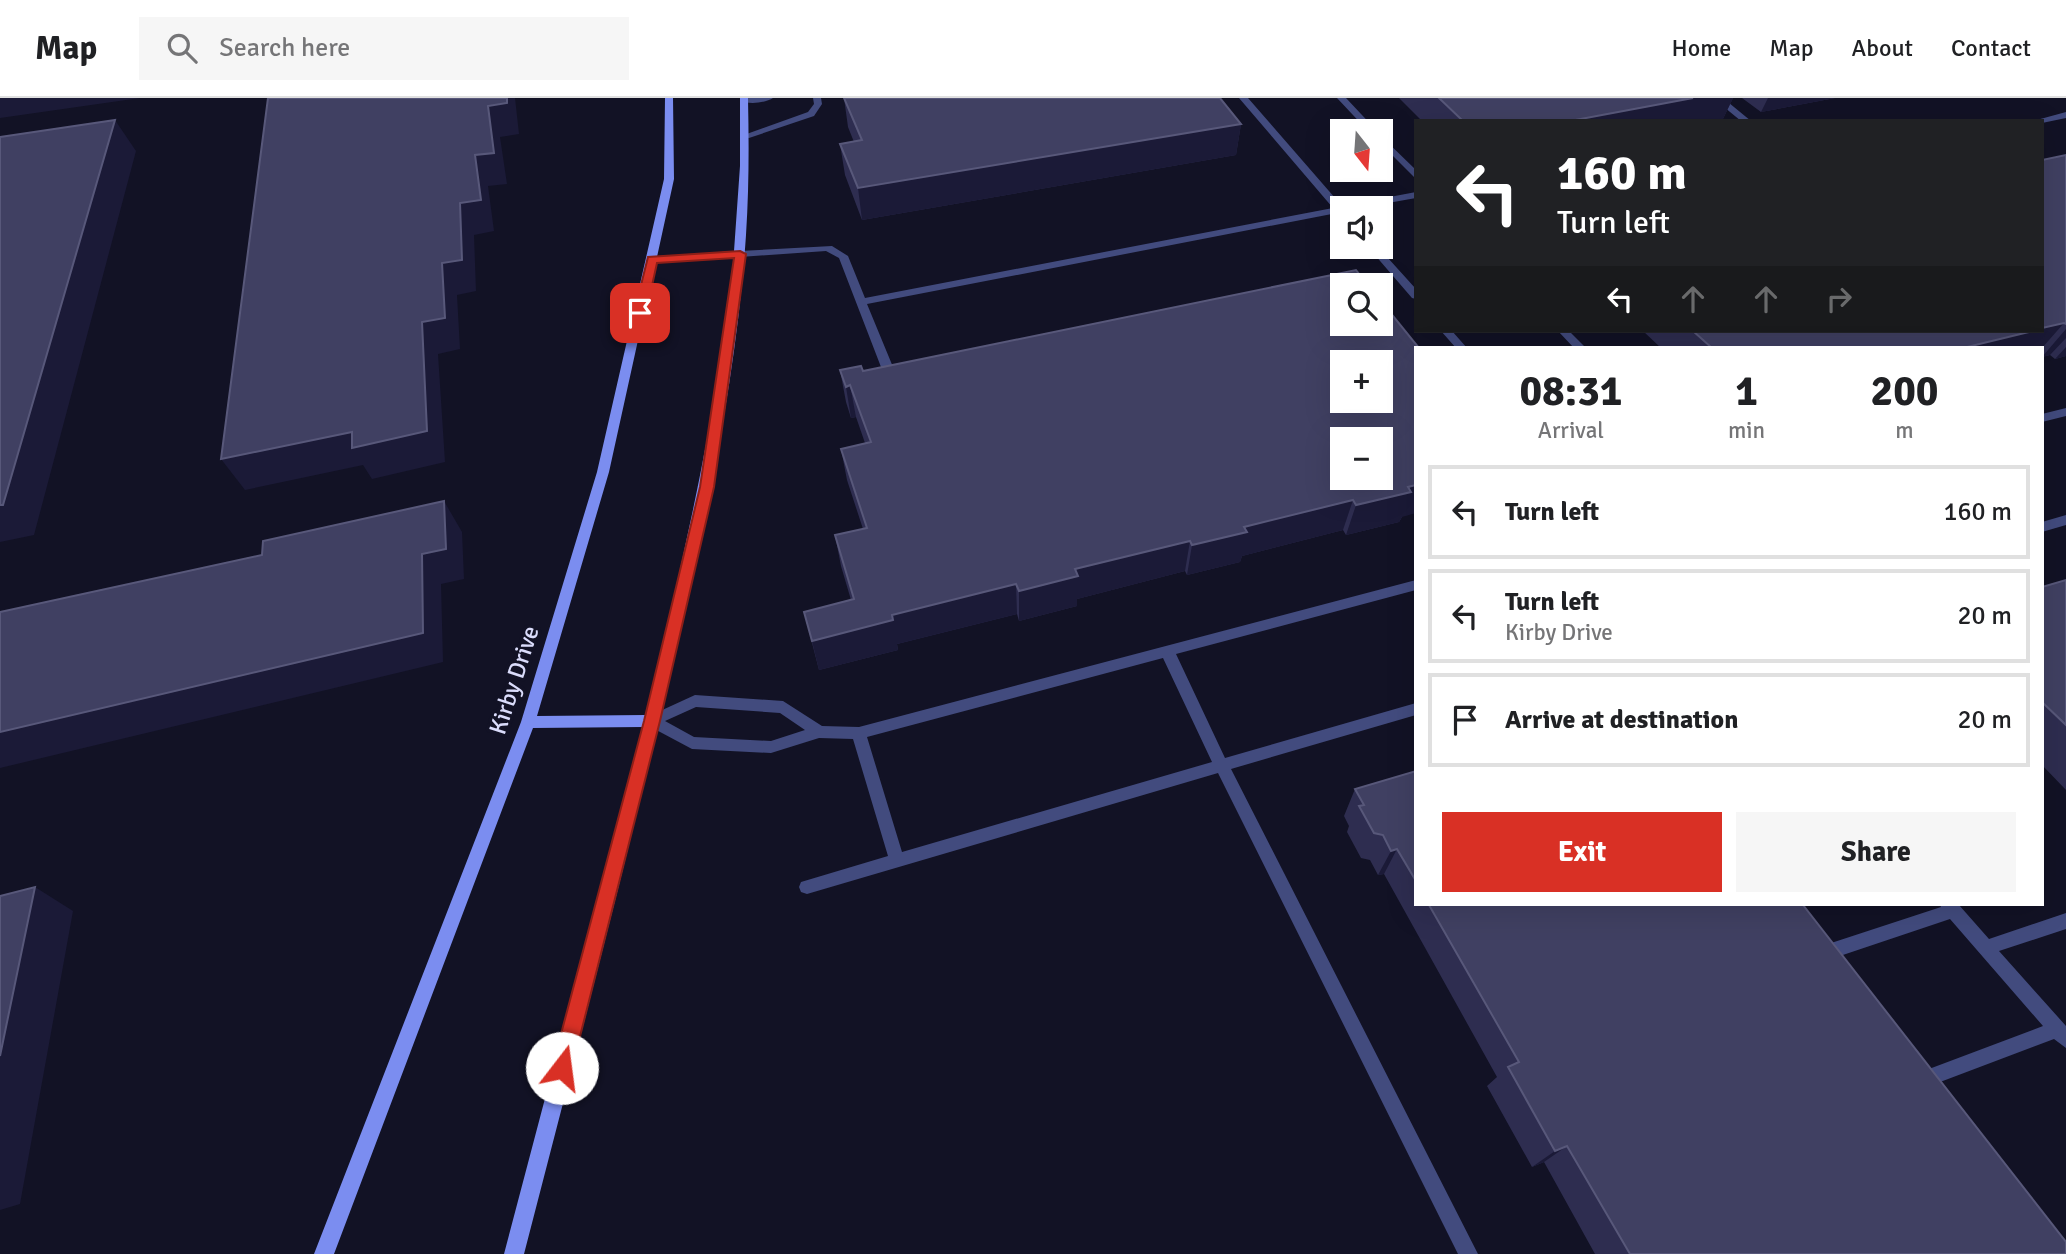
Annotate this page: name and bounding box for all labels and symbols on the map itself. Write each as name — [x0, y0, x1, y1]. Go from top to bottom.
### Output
north arrow — [1330, 119, 1393, 182]
pin — [610, 283, 670, 343]
street label: Kirby Drive — [482, 622, 546, 738]
position arrow — [525, 1031, 599, 1105]

